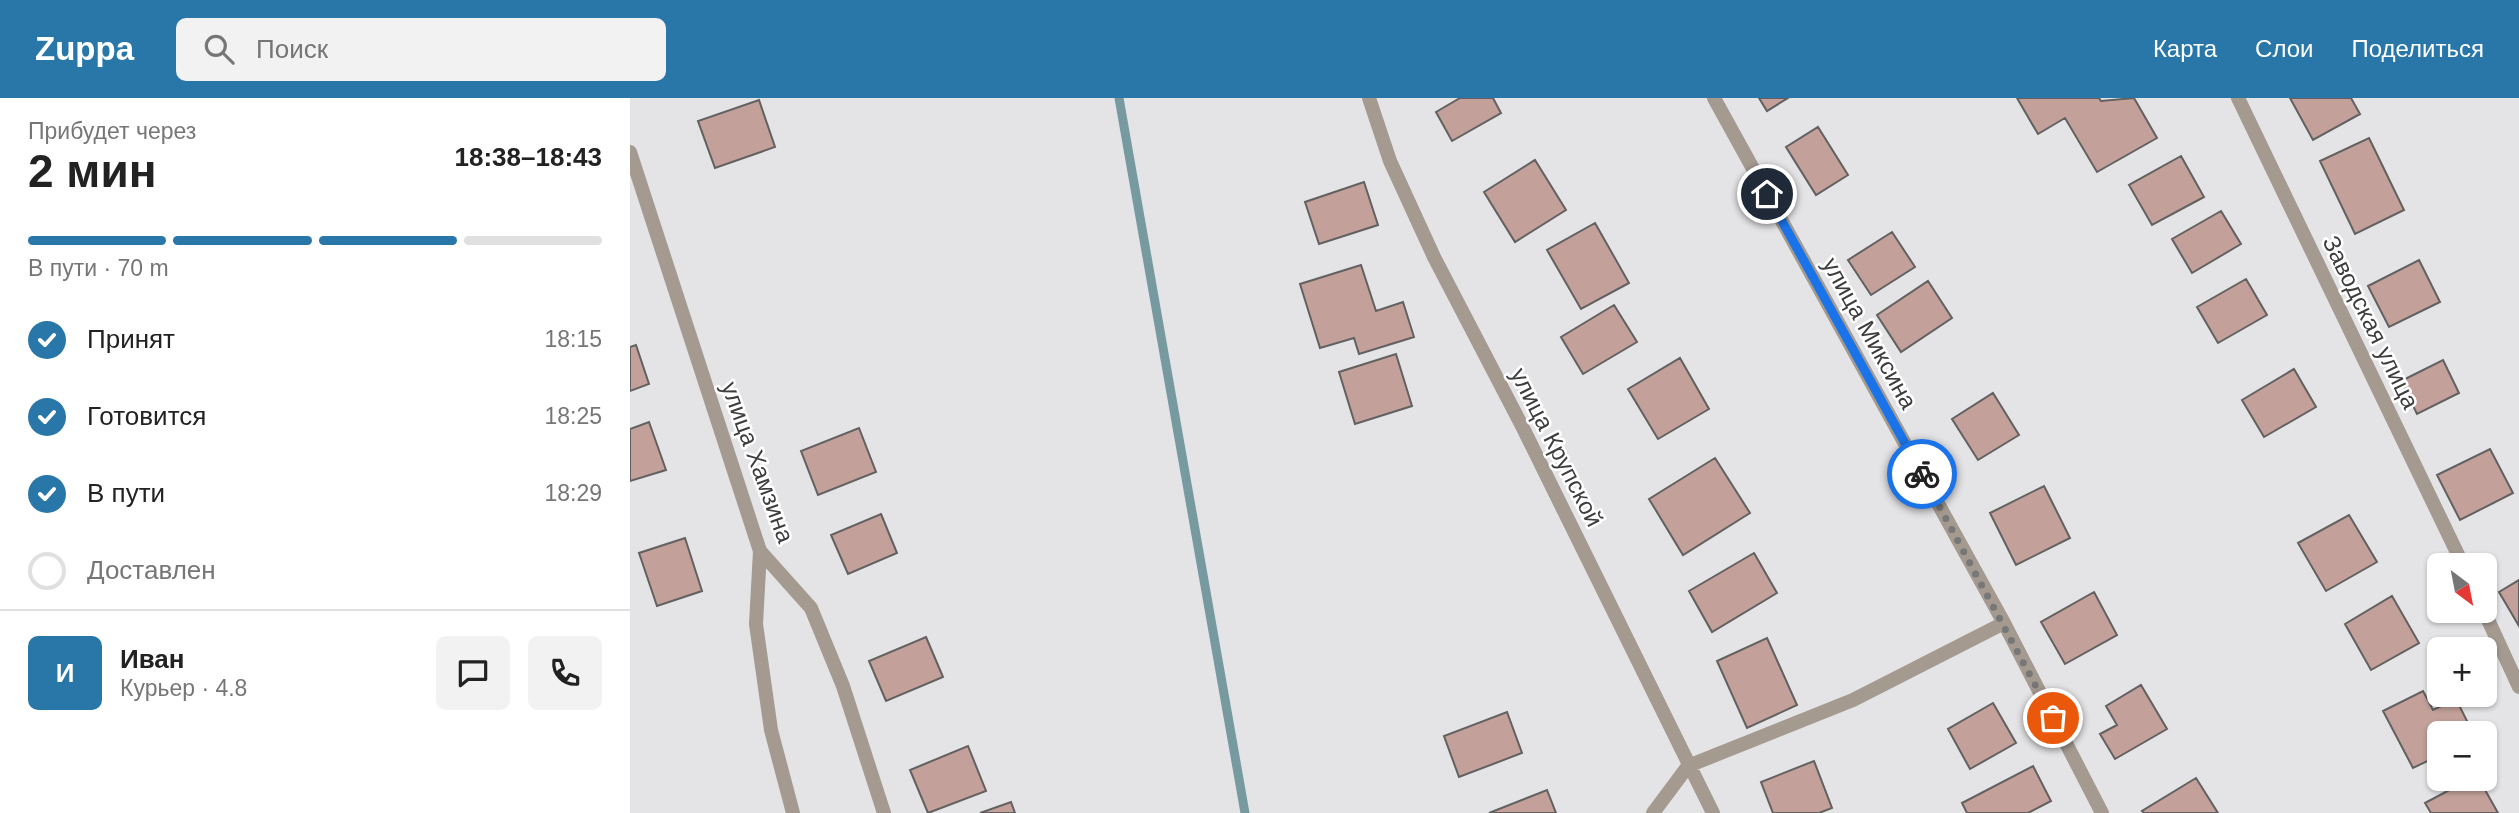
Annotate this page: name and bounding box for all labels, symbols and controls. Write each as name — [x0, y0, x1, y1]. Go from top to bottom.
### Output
search box — [176, 18, 666, 81]
text: Zuppa — [35, 30, 134, 67]
icon: search — [200, 30, 238, 68]
text: Поиск — [256, 34, 328, 64]
text: Карта — [2153, 35, 2217, 62]
text: Слои — [2255, 35, 2313, 62]
text: Поделиться — [2351, 35, 2484, 62]
text: Прибудет через — [28, 118, 196, 144]
text: 18:38–18:43 — [455, 142, 602, 172]
text: 2 мин — [28, 145, 156, 197]
pin — [1737, 164, 1797, 224]
icon: home — [1748, 175, 1786, 213]
street label: Заводская улица — [2317, 231, 2425, 414]
street label: улица Миксина — [1817, 253, 1923, 414]
text: В пути · 70 m — [28, 255, 169, 281]
icon: check — [28, 321, 66, 359]
text: Принят — [87, 324, 175, 354]
text: 18:15 — [544, 326, 602, 352]
street label: улица Крупской — [1505, 363, 1609, 531]
street label: улица Хамзина — [716, 378, 800, 547]
icon: check — [28, 398, 66, 436]
text: Готовится — [87, 401, 206, 431]
text: 18:25 — [544, 403, 602, 429]
courier — [1887, 439, 1957, 509]
icon: bike — [1903, 455, 1941, 493]
icon: check — [28, 475, 66, 513]
text: В пути — [87, 478, 165, 508]
text: 18:29 — [544, 480, 602, 506]
north arrow — [2427, 553, 2497, 623]
map controls — [2427, 553, 2497, 791]
text: Доставлен — [87, 555, 216, 585]
button: chat — [436, 636, 510, 710]
button: phone — [528, 636, 602, 710]
button: + — [2427, 637, 2497, 707]
text: Иван — [120, 644, 185, 674]
text: И — [56, 658, 74, 688]
text: Курьер · 4.8 — [120, 675, 247, 701]
pin — [2023, 688, 2083, 748]
icon: bag — [2034, 699, 2072, 737]
button: − — [2427, 721, 2497, 791]

